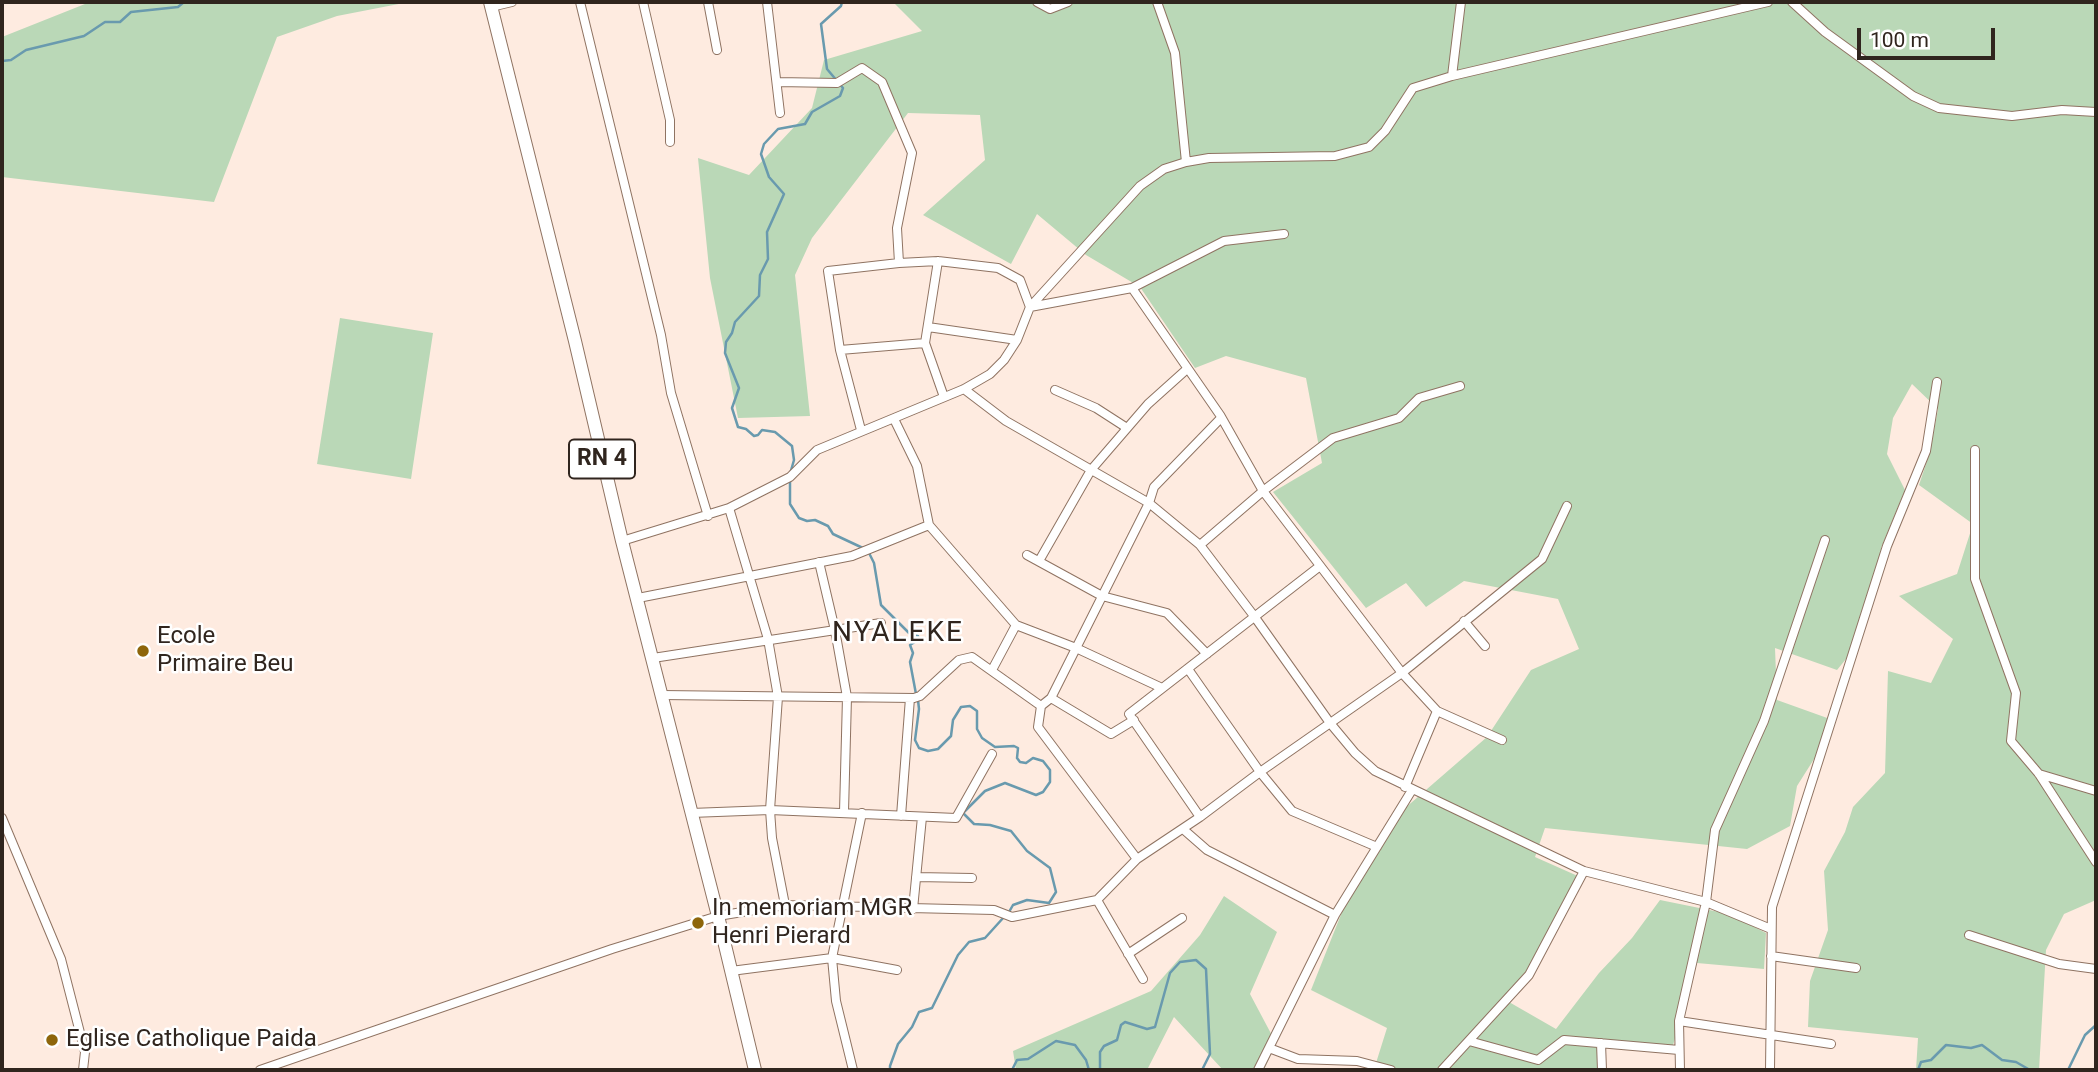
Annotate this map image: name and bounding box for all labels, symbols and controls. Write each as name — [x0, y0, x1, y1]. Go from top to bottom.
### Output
scale bar — [1860, 14, 1998, 58]
text: 100 m — [1870, 28, 1929, 52]
road number: RN 4 — [569, 440, 635, 478]
district label: NYALEKE — [833, 617, 963, 651]
place label: Ecole Primaire Beu — [157, 623, 294, 679]
marker: Ecole Primaire Beu — [135, 643, 151, 659]
place label: In memoriam MGR Henri Pierard — [712, 895, 912, 951]
marker: In memoriam MGR Henri Pierard — [690, 915, 706, 931]
place label: Eglise Catholique Paida — [66, 1026, 317, 1054]
marker: Eglise Catholique Paida — [44, 1032, 60, 1048]

